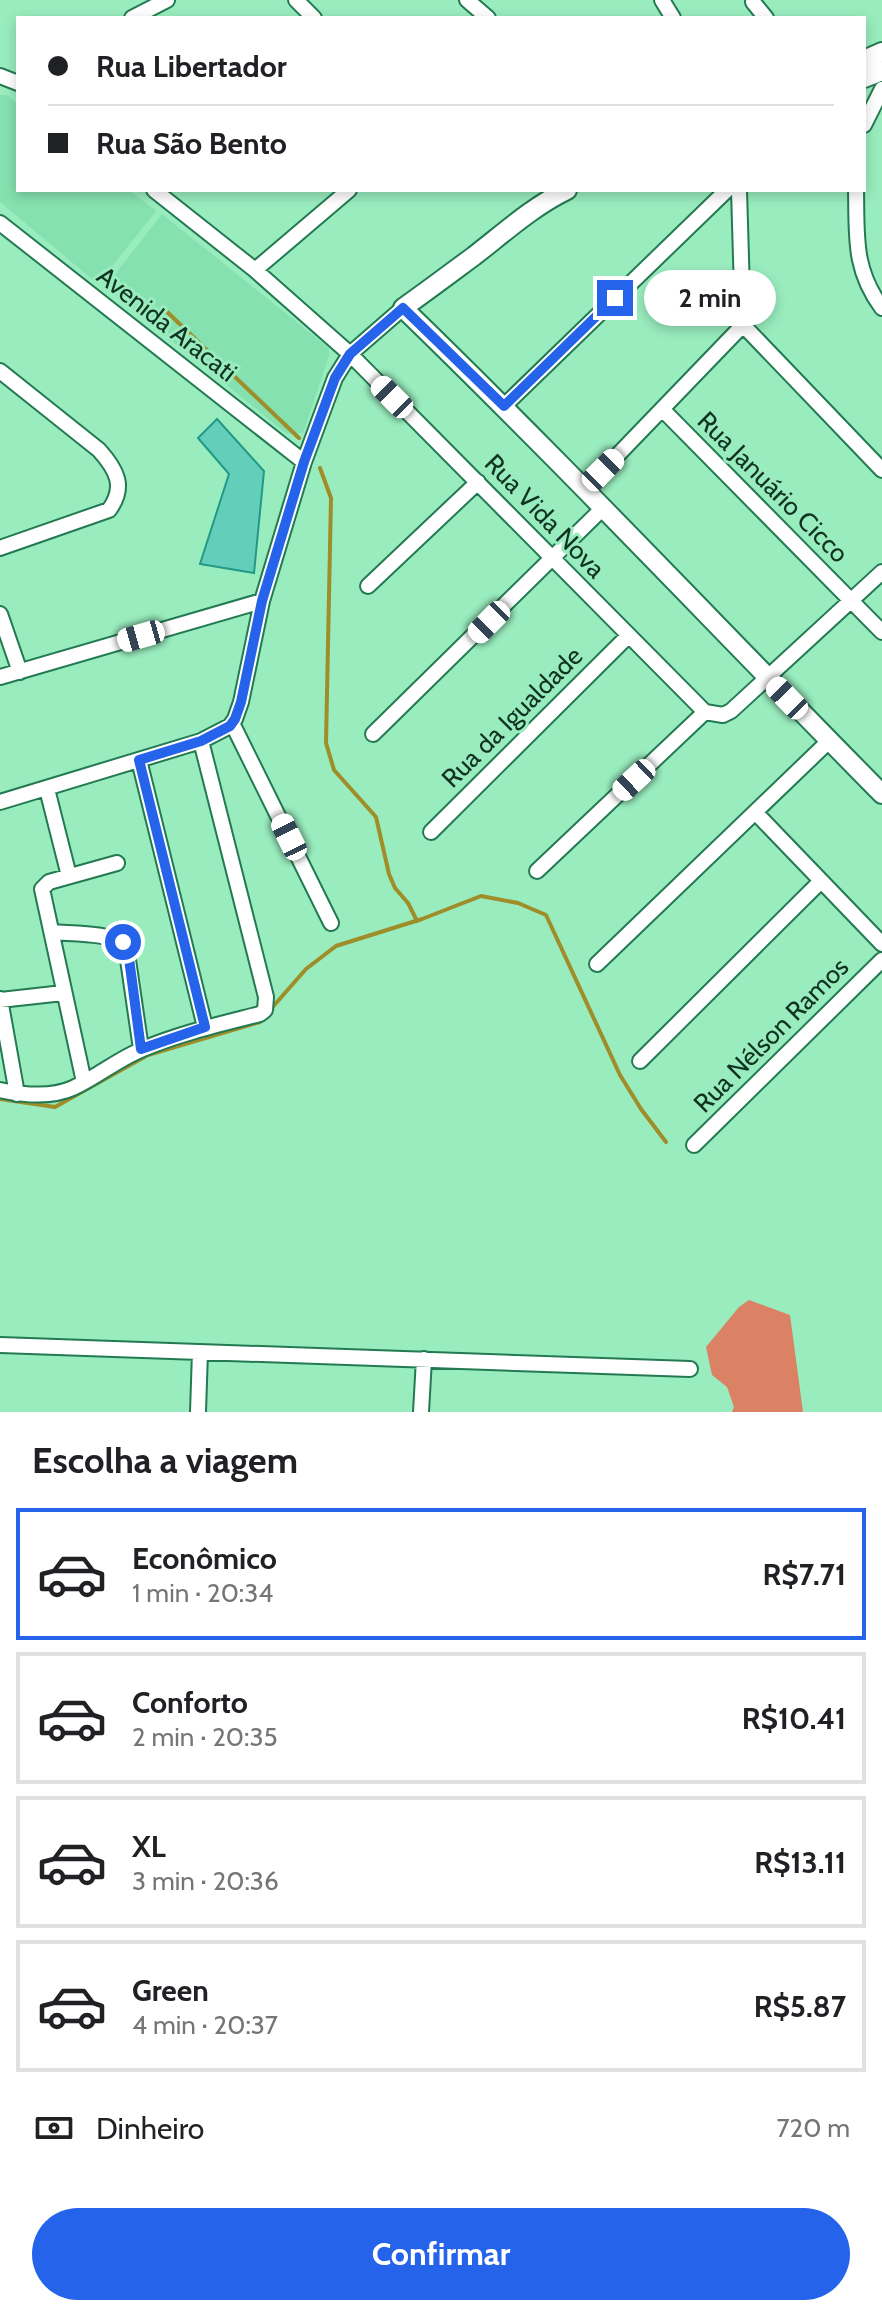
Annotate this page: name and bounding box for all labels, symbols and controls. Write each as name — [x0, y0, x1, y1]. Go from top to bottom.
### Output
text: Rua Libertador — [96, 48, 287, 85]
text: Rua São Bento — [96, 125, 287, 162]
street label: Avenida Aracati — [91, 259, 243, 389]
callout: 2 min — [643, 270, 775, 326]
route end — [597, 280, 633, 316]
text: 2 min — [679, 282, 741, 314]
car — [367, 372, 417, 422]
street label: Rua Januário Cicco — [691, 405, 855, 569]
car — [578, 445, 628, 495]
street label: Rua Vida Nova — [478, 447, 612, 585]
car — [464, 597, 514, 647]
car — [115, 618, 167, 654]
street label: Rua da Igualdade — [435, 640, 589, 794]
car — [762, 672, 812, 724]
car — [608, 755, 660, 805]
car — [268, 810, 310, 864]
route start — [105, 924, 141, 960]
street label: Rua Nélson Ramos — [687, 951, 855, 1119]
text: Escolha a viagem — [32, 1438, 298, 1482]
icon: car — [36, 1538, 108, 1610]
text: Econômico — [132, 1540, 277, 1577]
text: R$7.71 — [763, 1556, 846, 1593]
text: 1 min · 20:34 — [132, 1577, 273, 1609]
icon: car — [36, 1682, 108, 1754]
text: Conforto — [132, 1684, 248, 1721]
text: R$10.41 — [742, 1700, 846, 1737]
text: 2 min · 20:35 — [132, 1721, 278, 1753]
icon: car — [36, 1826, 108, 1898]
text: XL — [132, 1828, 166, 1865]
text: R$13.11 — [754, 1844, 846, 1881]
text: 3 min · 20:36 — [132, 1865, 279, 1897]
icon: car — [36, 1970, 108, 2042]
text: Green — [132, 1972, 209, 2009]
text: R$5.87 — [754, 1988, 846, 2025]
text: 4 min · 20:37 — [132, 2009, 278, 2041]
icon: cash — [32, 2106, 76, 2150]
text: Dinheiro — [96, 2110, 204, 2147]
text: 720 m — [776, 2112, 850, 2144]
button: Confirmar — [32, 2208, 850, 2300]

